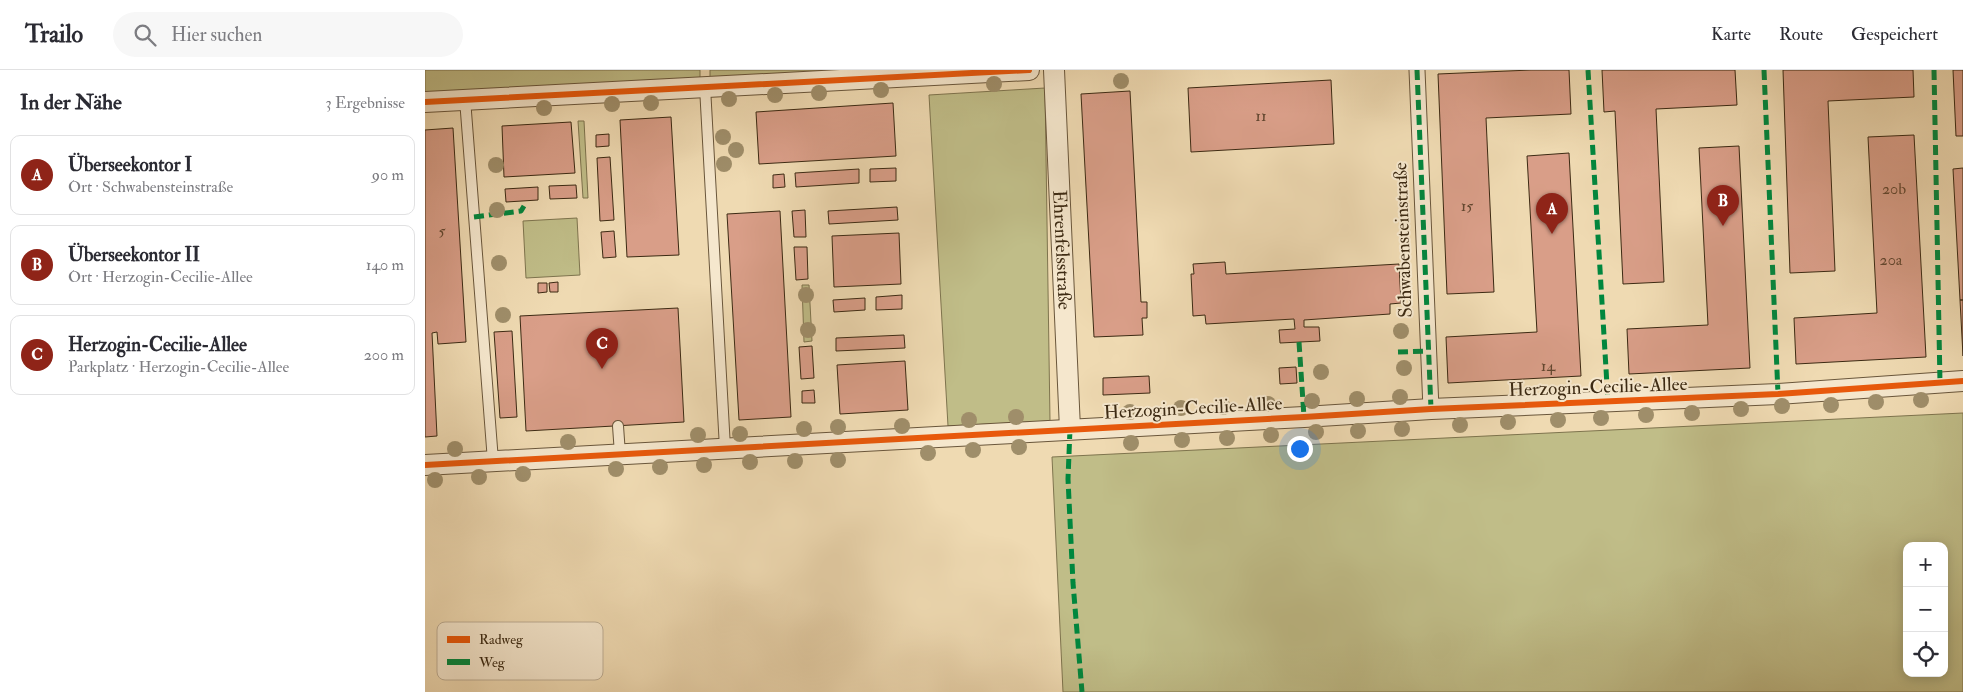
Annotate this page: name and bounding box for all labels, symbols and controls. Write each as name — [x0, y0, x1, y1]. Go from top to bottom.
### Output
search box — [113, 12, 463, 57]
text: Trailo — [25, 19, 83, 50]
icon: search — [131, 21, 159, 49]
text: Hier suchen — [171, 23, 262, 47]
text: Karte — [1711, 23, 1751, 46]
text: Route — [1779, 23, 1823, 46]
text: Gespeichert — [1851, 23, 1938, 46]
text: In der Nähe — [20, 89, 122, 116]
text: 3 Ergebnisse — [325, 93, 405, 113]
house number: 11 — [1255, 106, 1267, 126]
text: Überseekontor I — [68, 153, 192, 177]
street label: Schwabensteinstraße — [1388, 162, 1418, 318]
text: A — [32, 165, 42, 185]
text: 90 m — [372, 165, 404, 185]
text: Ort · Schwabensteinstraße — [68, 177, 233, 197]
house number: 20b — [1882, 179, 1906, 199]
pin: B — [1707, 185, 1739, 226]
street label: Ehrenfelsstraße — [1047, 190, 1077, 310]
pin: A — [1536, 193, 1568, 234]
house number: 15 — [1461, 196, 1473, 216]
house number: 5 — [438, 221, 446, 241]
text: Überseekontor II — [68, 243, 200, 267]
house number: 20a — [1880, 250, 1903, 270]
text: B — [32, 255, 42, 275]
text: 140 m — [366, 255, 404, 275]
text: Ort · Herzogin-Cecilie-Allee — [68, 267, 253, 287]
pin: C — [586, 328, 618, 369]
text: Herzogin-Cecilie-Allee — [68, 333, 247, 357]
text: C — [31, 345, 43, 365]
text: 200 m — [364, 345, 404, 365]
house number: 14 — [1541, 356, 1557, 376]
text: Parkplatz · Herzogin-Cecilie-Allee — [68, 357, 289, 377]
street label: Herzogin-Cecilie-Allee — [1508, 372, 1688, 402]
street label: Herzogin-Cecilie-Allee — [1103, 391, 1283, 425]
your location — [1287, 436, 1313, 462]
map controls — [1903, 542, 1948, 677]
button: + — [1903, 542, 1948, 587]
button: − — [1903, 587, 1948, 632]
legend — [437, 622, 603, 680]
text: Radweg — [479, 631, 524, 648]
button: locate — [1903, 632, 1948, 677]
text: Weg — [478, 654, 506, 671]

